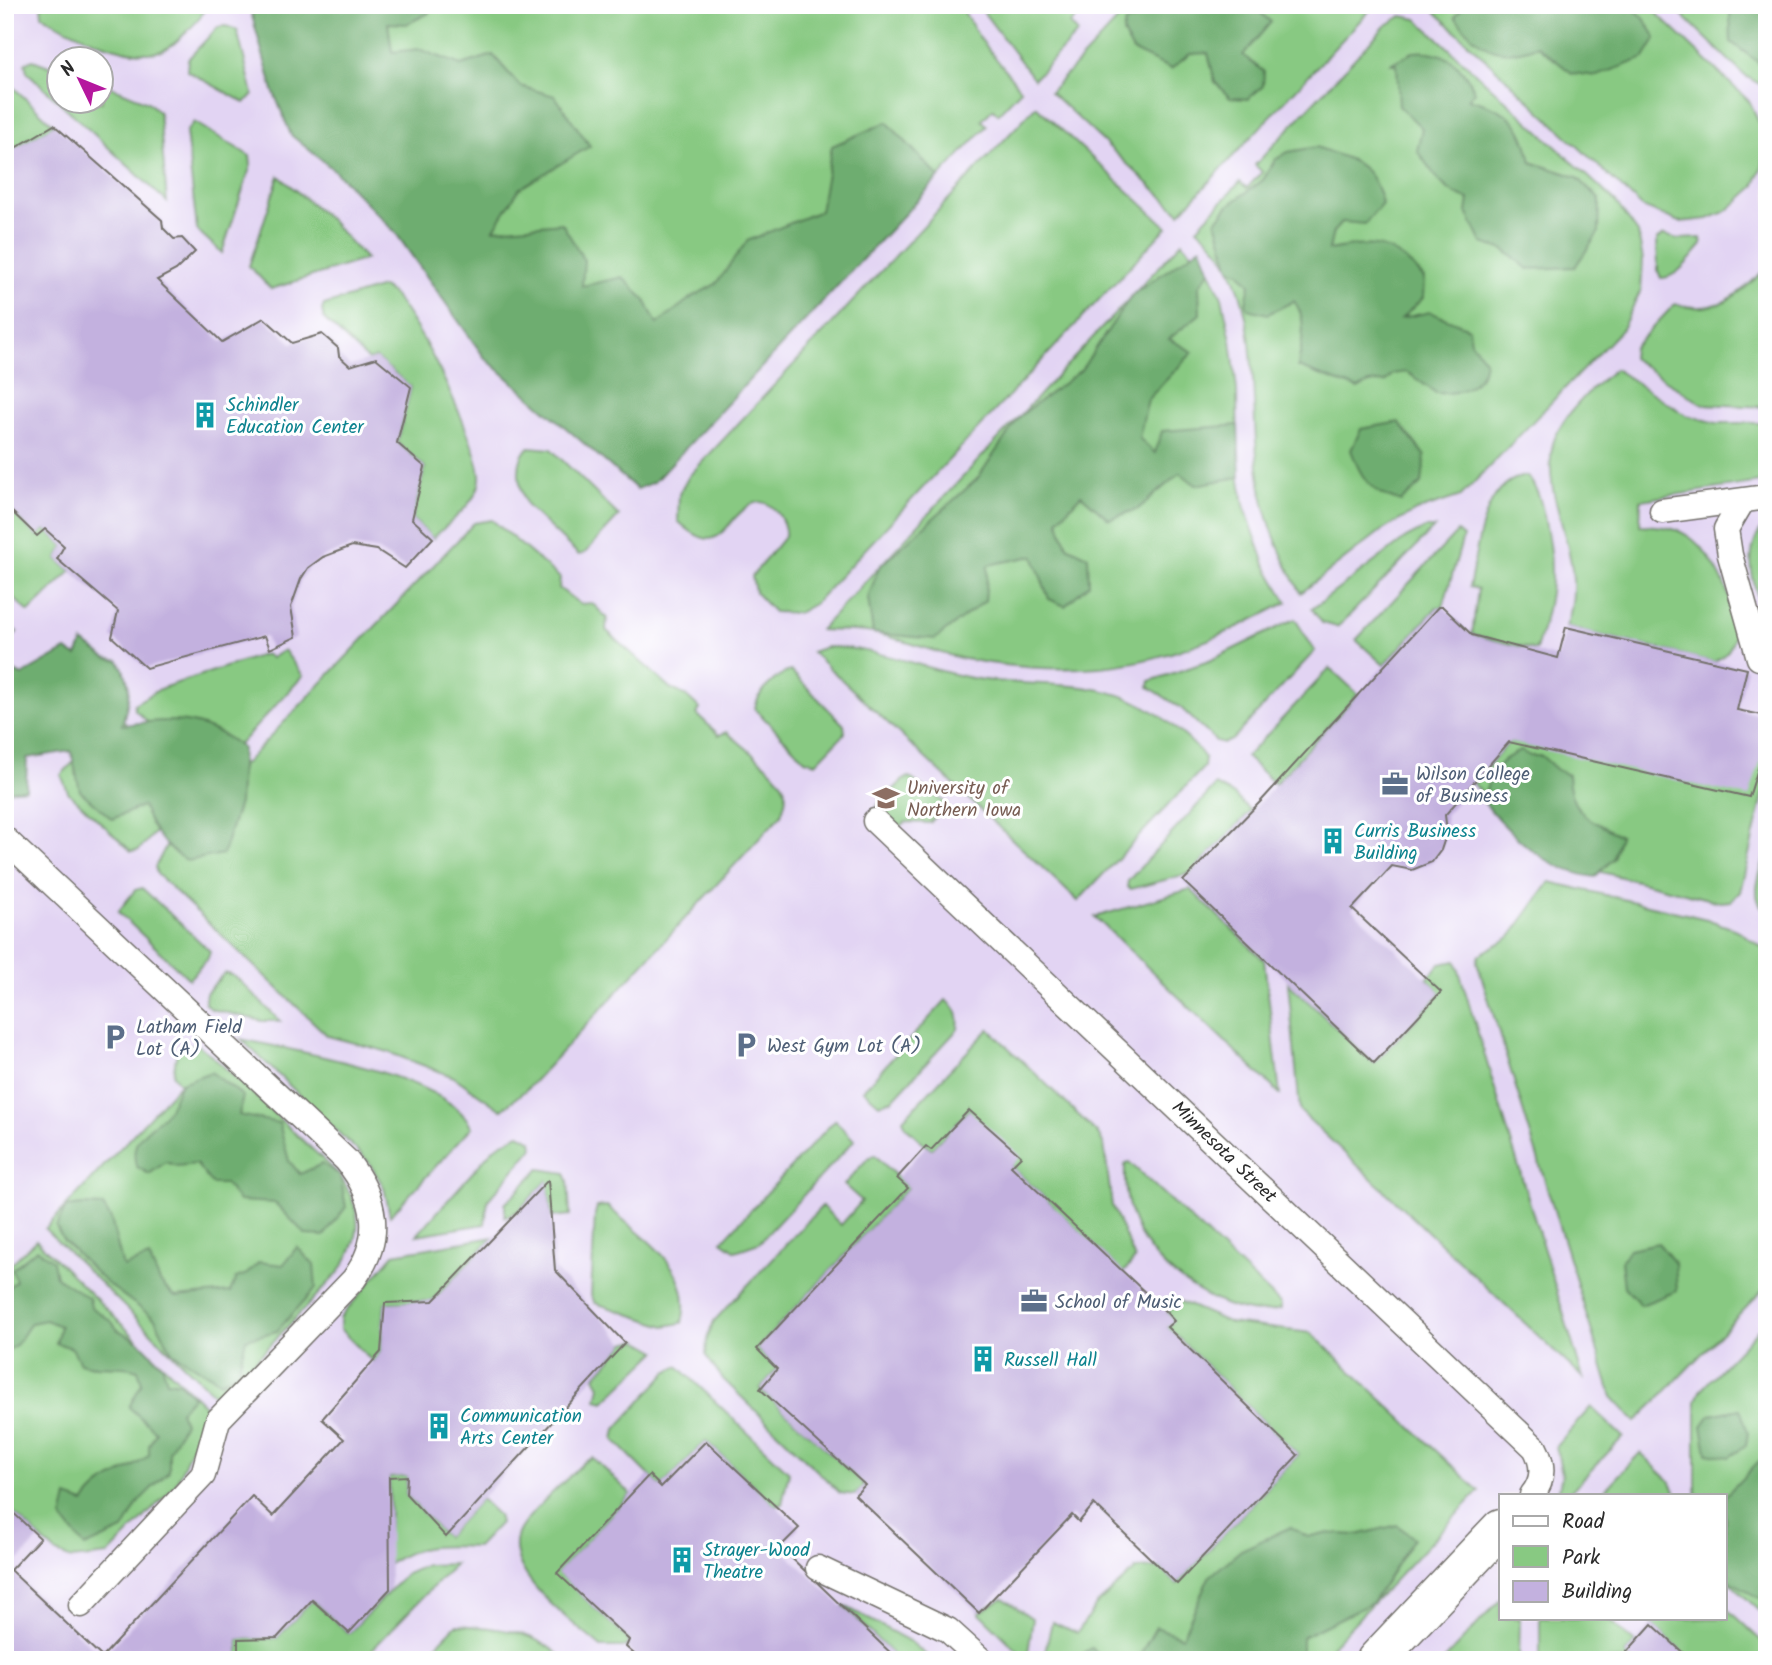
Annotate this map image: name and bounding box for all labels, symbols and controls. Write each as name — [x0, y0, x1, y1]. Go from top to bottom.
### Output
north arrow — [46, 46, 116, 116]
text: N — [54, 55, 84, 84]
place label: Schindler Education Center — [226, 391, 365, 443]
building icon: Schindler Education Center — [190, 400, 220, 430]
place label: Wilson College of Business — [1416, 760, 1530, 812]
office icon: Wilson College of Business — [1380, 769, 1410, 799]
place label: University of Northern Iowa — [907, 774, 1021, 826]
school or university icon: University of Northern Iowa — [871, 783, 901, 813]
place label: Curris Business Building — [1354, 817, 1476, 869]
building icon: Curris Business Building — [1318, 826, 1348, 856]
place label: Latham Field Lot (A) — [136, 1013, 242, 1065]
parking icon: Latham Field Lot (A) — [100, 1022, 130, 1052]
parking icon: West Gym Lot (A) — [731, 1030, 761, 1060]
place label: West Gym Lot (A) — [767, 1032, 921, 1062]
street label: Minnesota Street — [1164, 1094, 1284, 1211]
office icon: School of Music — [1019, 1286, 1049, 1316]
place label: School of Music — [1055, 1288, 1182, 1318]
building icon: Russell Hall — [968, 1344, 998, 1374]
place label: Russell Hall — [1004, 1346, 1097, 1376]
place label: Communication Arts Center — [460, 1402, 582, 1454]
building icon: Communication Arts Center — [424, 1411, 454, 1441]
legend — [1499, 1494, 1726, 1620]
text: Road — [1562, 1506, 1605, 1539]
place label: Strayer-Wood Theatre — [703, 1536, 810, 1588]
text: Park — [1562, 1542, 1600, 1575]
building icon: Strayer-Wood Theatre — [667, 1545, 697, 1575]
text: Building — [1562, 1576, 1632, 1609]

